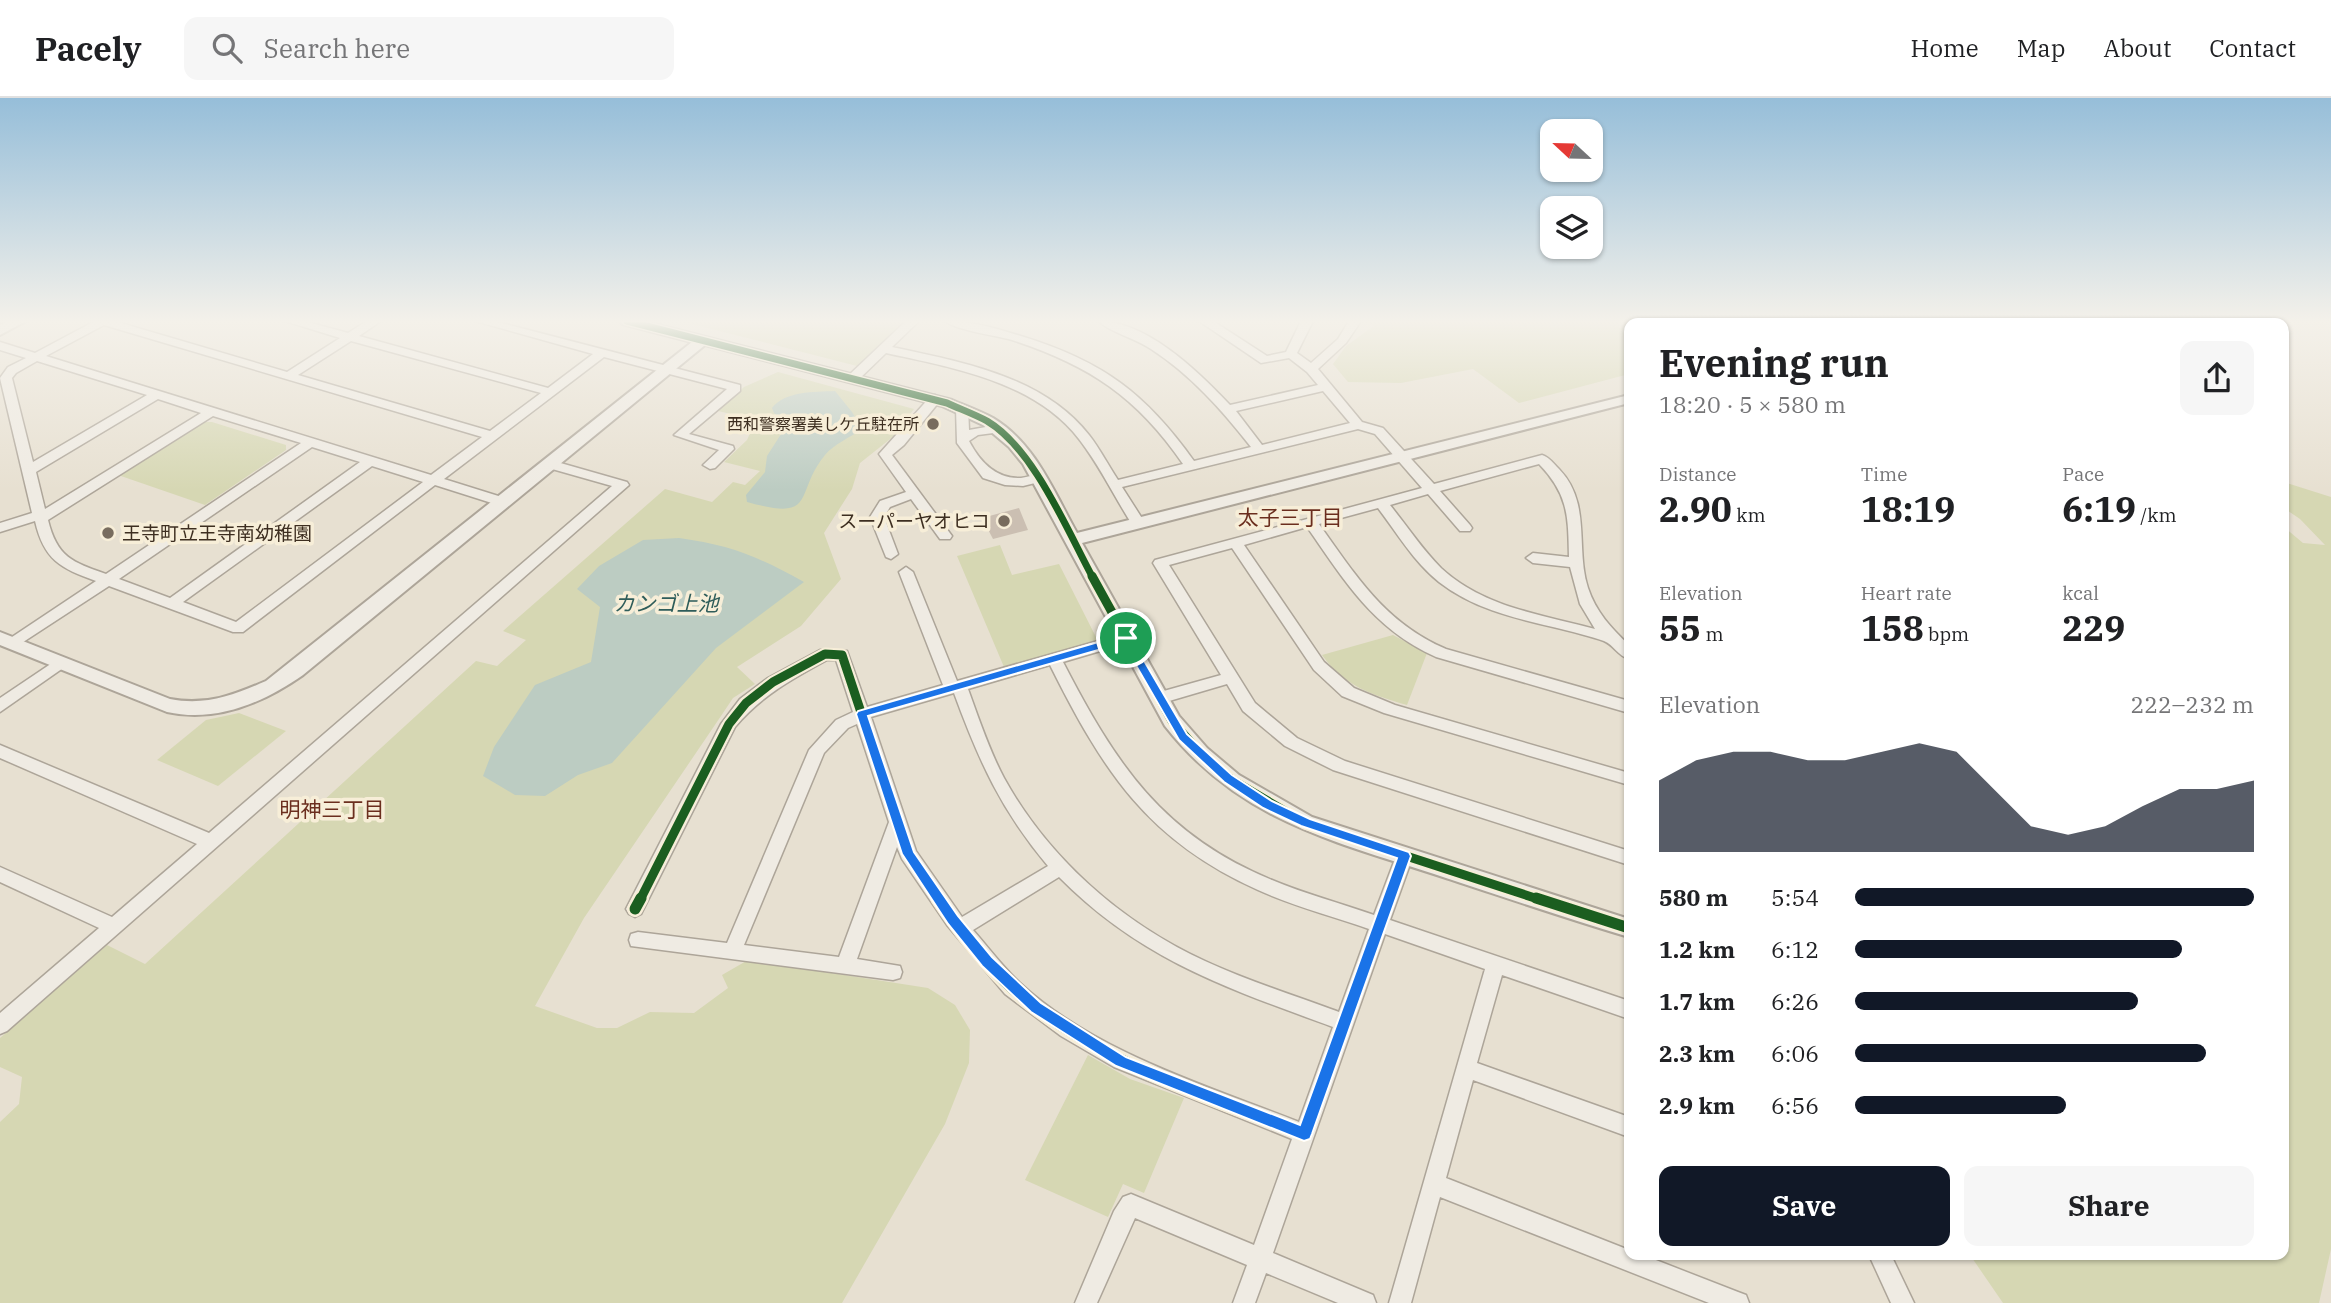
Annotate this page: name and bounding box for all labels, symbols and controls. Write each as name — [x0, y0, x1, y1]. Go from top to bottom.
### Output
search box — [184, 17, 674, 80]
text: Pacely — [35, 27, 142, 70]
icon: search — [208, 29, 246, 67]
text: Search here — [264, 31, 410, 65]
text: Home — [1911, 32, 1979, 64]
text: Map — [2017, 32, 2065, 64]
text: About — [2103, 32, 2171, 64]
text: Contact — [2209, 32, 2296, 64]
north arrow — [1540, 119, 1603, 182]
map controls — [1540, 119, 1603, 259]
button: layers — [1540, 196, 1603, 259]
text: Evening run — [1659, 338, 1889, 387]
button: share — [2180, 341, 2254, 415]
text: 18:20 · 5 × 580 m — [1659, 389, 1846, 419]
place label: 西和警察署美しケ丘駐在所 — [727, 414, 919, 434]
marker: 西和警察署美しケ丘駐在所 — [925, 416, 941, 432]
text: Distance — [1659, 462, 1737, 486]
text: Time — [1861, 462, 1907, 486]
text: Pace — [2062, 462, 2104, 486]
text: 2.90 — [1659, 486, 1732, 532]
text: 18:19 — [1861, 486, 1955, 532]
text: 6:19 — [2062, 486, 2136, 532]
district label: 太子三丁目 — [1238, 503, 1343, 531]
text: km — [1732, 503, 1766, 527]
text: /km — [2136, 503, 2177, 527]
place label: スーパーヤオヒコ — [838, 509, 990, 533]
marker: スーパーヤオヒコ — [996, 513, 1012, 529]
place label: 王寺町立王寺南幼稚園 — [122, 521, 312, 545]
marker: 王寺町立王寺南幼稚園 — [100, 525, 116, 541]
text: Elevation — [1659, 581, 1743, 605]
text: Heart rate — [1861, 581, 1952, 605]
text: kcal — [2062, 581, 2099, 605]
water label: カンゴ上池 — [614, 589, 720, 617]
text: 55 — [1659, 605, 1701, 651]
text: 158 — [1861, 605, 1924, 651]
text: 229 — [2062, 605, 2125, 651]
pin — [1096, 608, 1156, 668]
icon: arrive — [1107, 619, 1145, 657]
text: m — [1701, 622, 1724, 646]
text: bpm — [1924, 622, 1969, 646]
text: Elevation — [1659, 689, 1760, 719]
text: 222–232 m — [2130, 689, 2254, 719]
district label: 明神三丁目 — [280, 795, 385, 823]
text: 580 m — [1659, 882, 1728, 912]
text: 5:54 — [1771, 882, 1819, 912]
text: 1.2 km — [1659, 934, 1735, 964]
text: 6:12 — [1771, 934, 1819, 964]
text: 1.7 km — [1659, 986, 1735, 1016]
text: 6:26 — [1771, 986, 1819, 1016]
text: 2.3 km — [1659, 1038, 1735, 1068]
text: 6:06 — [1771, 1038, 1819, 1068]
text: 2.9 km — [1659, 1090, 1735, 1120]
text: 6:56 — [1771, 1090, 1819, 1120]
button: Save — [1659, 1166, 1950, 1246]
button: Share — [1964, 1166, 2254, 1246]

